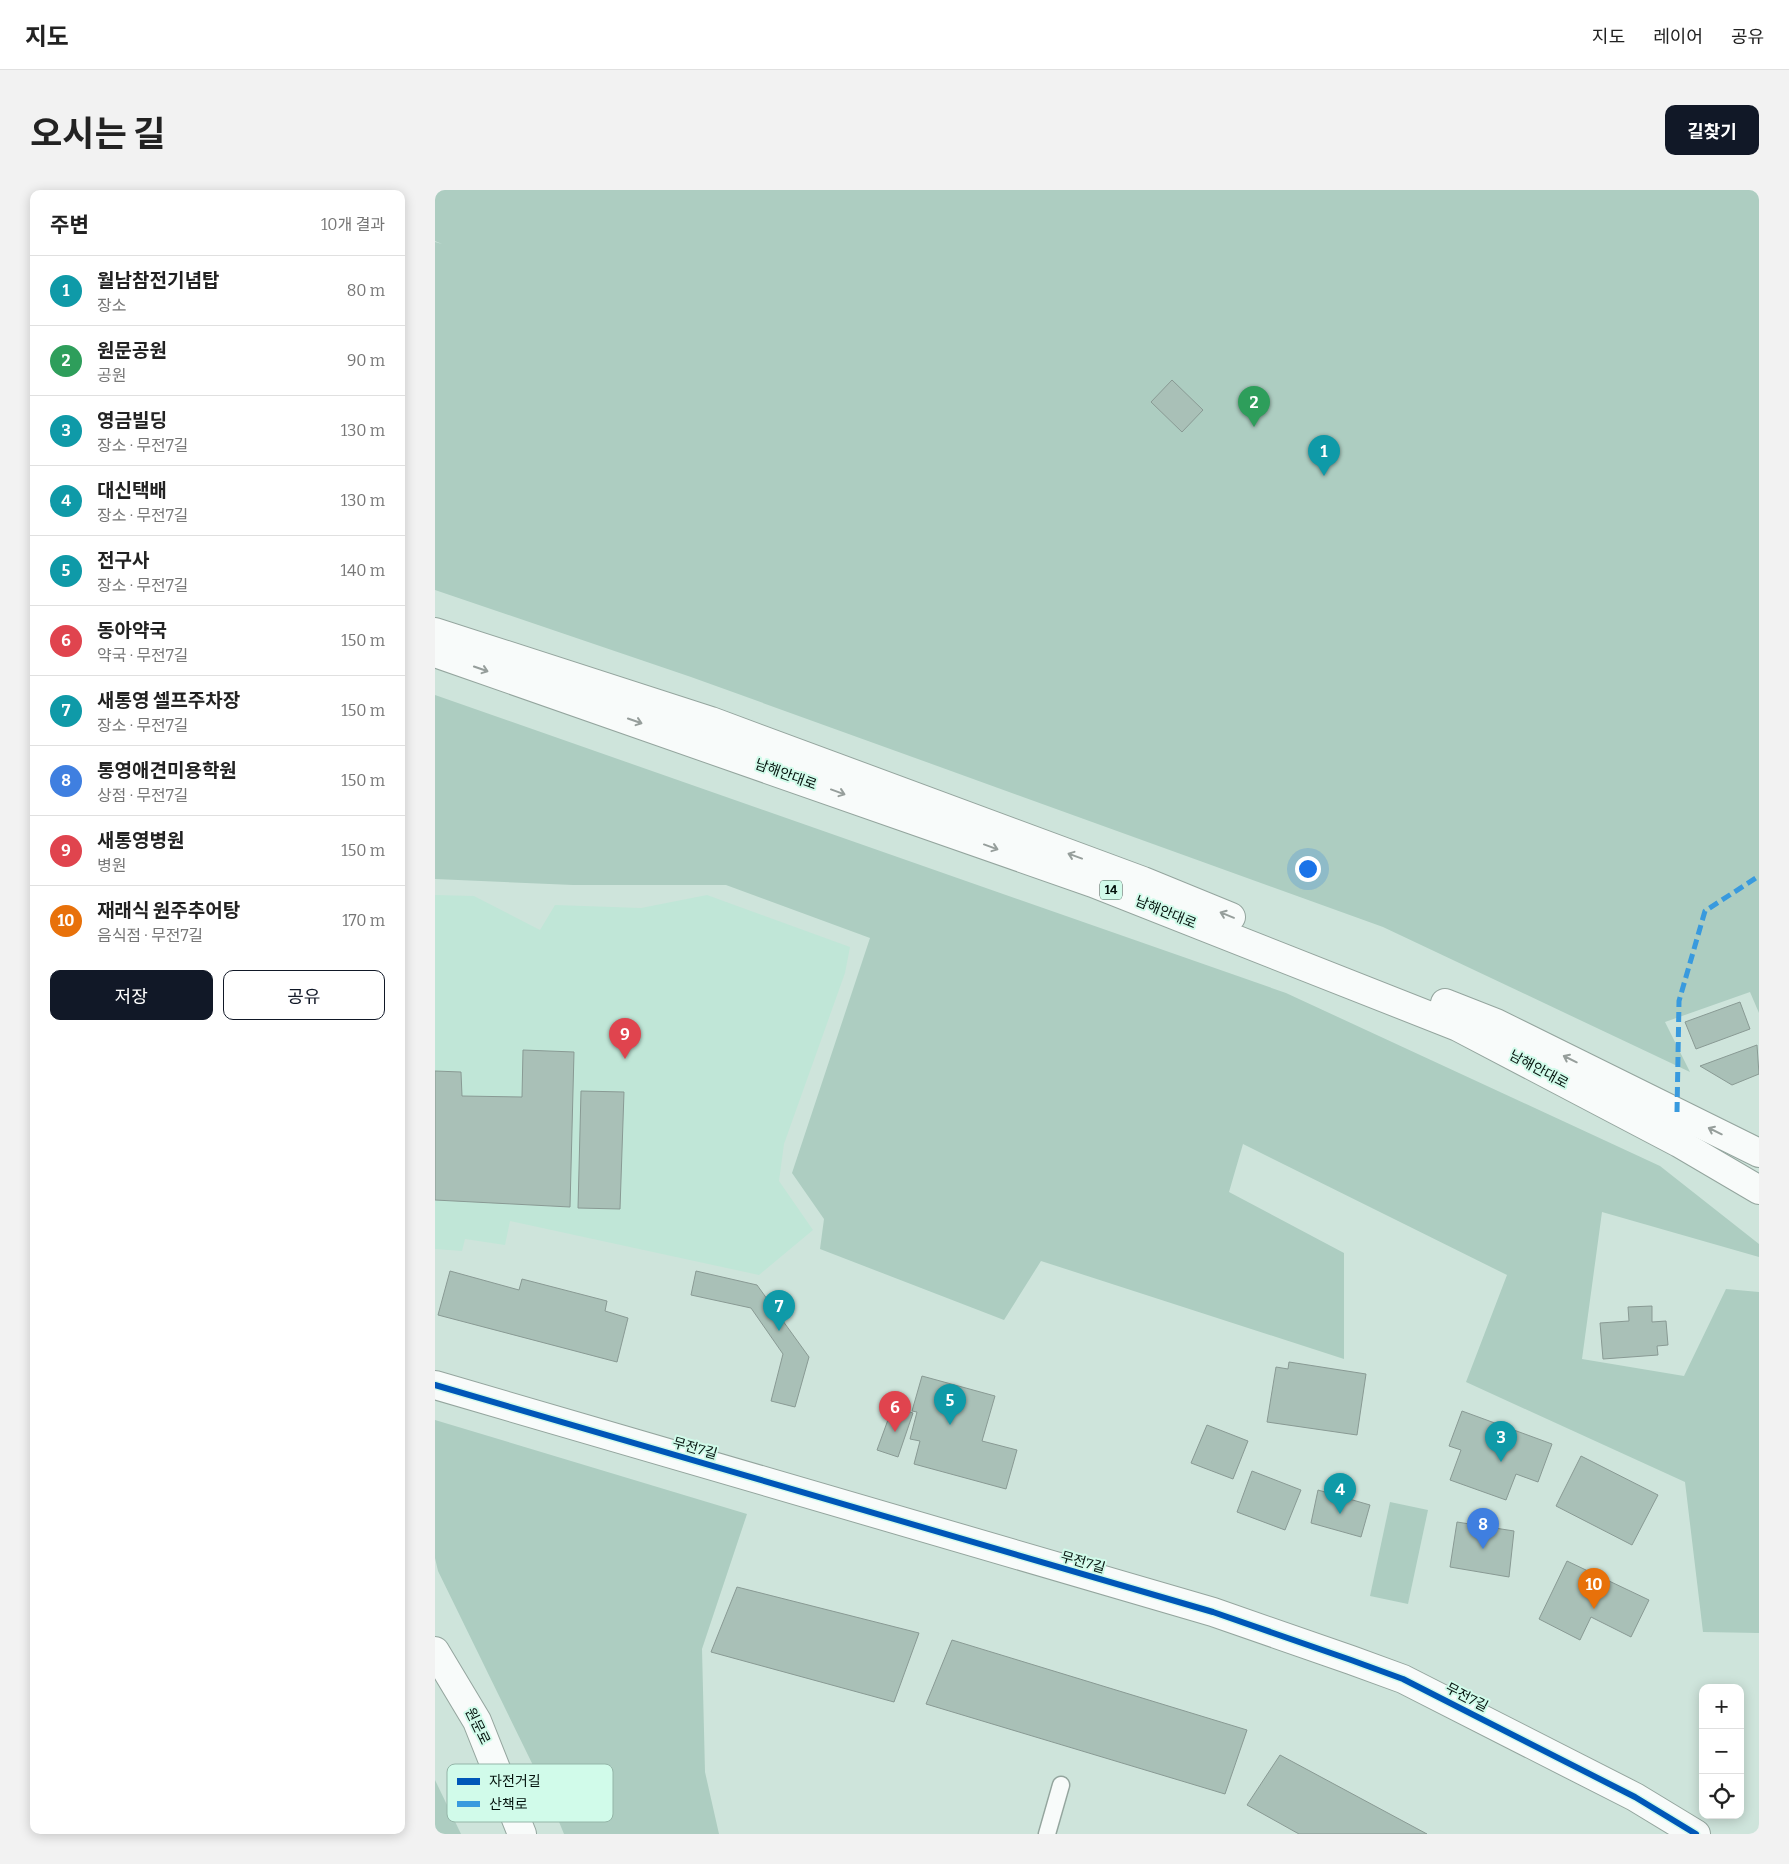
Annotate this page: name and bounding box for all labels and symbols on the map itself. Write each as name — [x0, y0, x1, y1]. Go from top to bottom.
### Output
pin: 2 — [1238, 386, 1270, 427]
pin: 1 — [1308, 435, 1340, 476]
one-way arrow — [473, 664, 489, 674]
one-way arrow — [627, 717, 642, 726]
street label: 남해안대로 — [753, 755, 819, 794]
one-way arrow — [829, 788, 845, 797]
one-way arrow — [983, 843, 998, 852]
one-way arrow — [1068, 851, 1083, 860]
your location — [1295, 856, 1321, 882]
road number: 14 — [1100, 880, 1122, 900]
street label: 남해안대로 — [1133, 893, 1199, 932]
one-way arrow — [1219, 910, 1235, 919]
pin: 9 — [609, 1018, 641, 1059]
street label: 남해안대로 — [1506, 1047, 1571, 1092]
one-way arrow — [1563, 1054, 1578, 1064]
one-way arrow — [1708, 1126, 1723, 1136]
pin: 7 — [763, 1290, 795, 1331]
pin: 5 — [934, 1384, 966, 1425]
pin: 6 — [879, 1391, 911, 1432]
pin: 3 — [1485, 1421, 1517, 1462]
street label: 무전7길 — [671, 1434, 719, 1463]
pin: 4 — [1324, 1473, 1356, 1514]
pin: 8 — [1467, 1508, 1499, 1549]
street label: 무전7길 — [1059, 1548, 1107, 1577]
pin: 10 — [1578, 1568, 1610, 1609]
street label: 무전7길 — [1443, 1680, 1491, 1715]
street label: 원문로 — [461, 1705, 494, 1747]
legend — [447, 1764, 613, 1822]
text: 자전거길 — [489, 1773, 541, 1790]
text: 산책로 — [489, 1796, 528, 1813]

